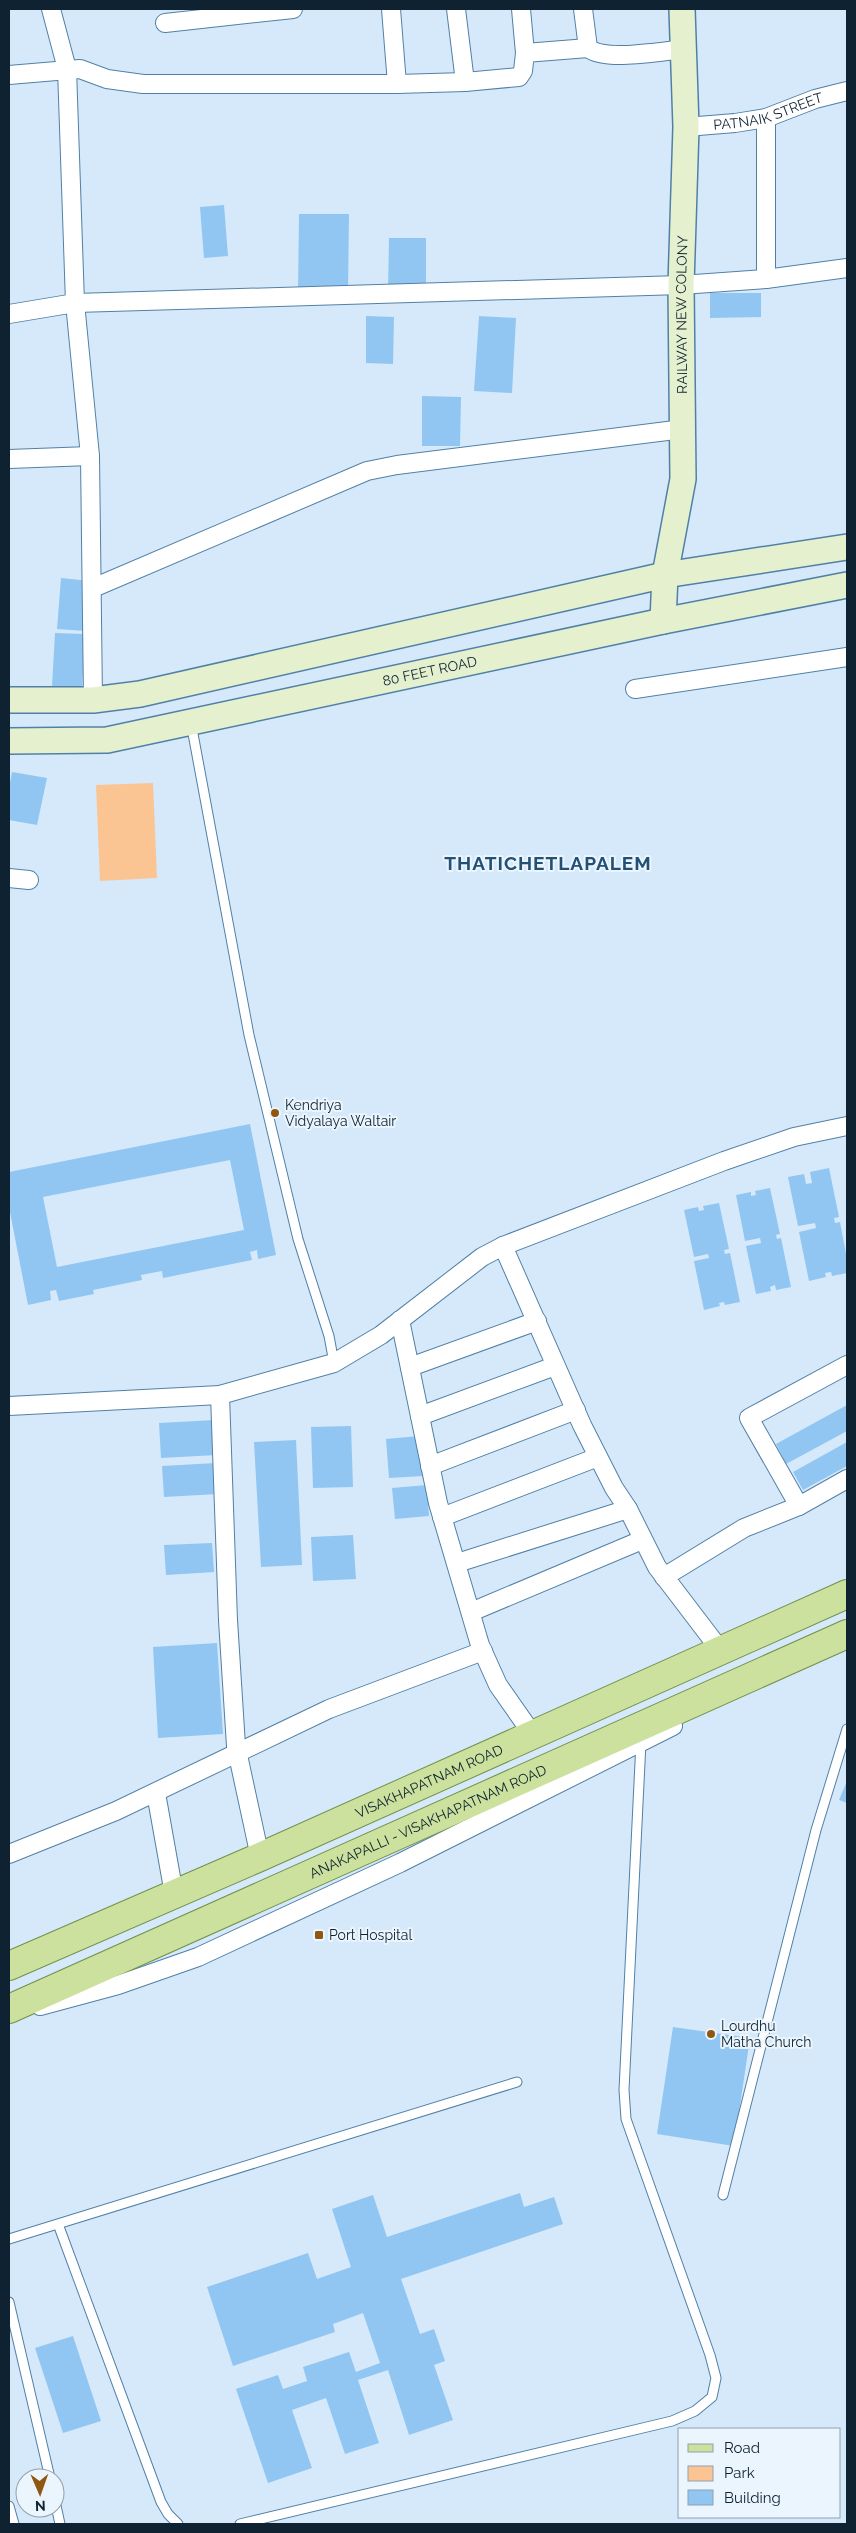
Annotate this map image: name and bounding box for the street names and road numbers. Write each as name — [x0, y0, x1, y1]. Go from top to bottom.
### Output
street label: PATNAIK STREET — [713, 89, 825, 133]
street label: RAILWAY NEW COLONY — [673, 235, 691, 394]
street label: 80 FEET ROAD — [381, 653, 478, 689]
street label: VISAKHAPATNAM ROAD — [353, 1741, 505, 1821]
street label: ANAKAPALLI - VISAKHAPATNAM ROAD — [307, 1762, 549, 1881]

